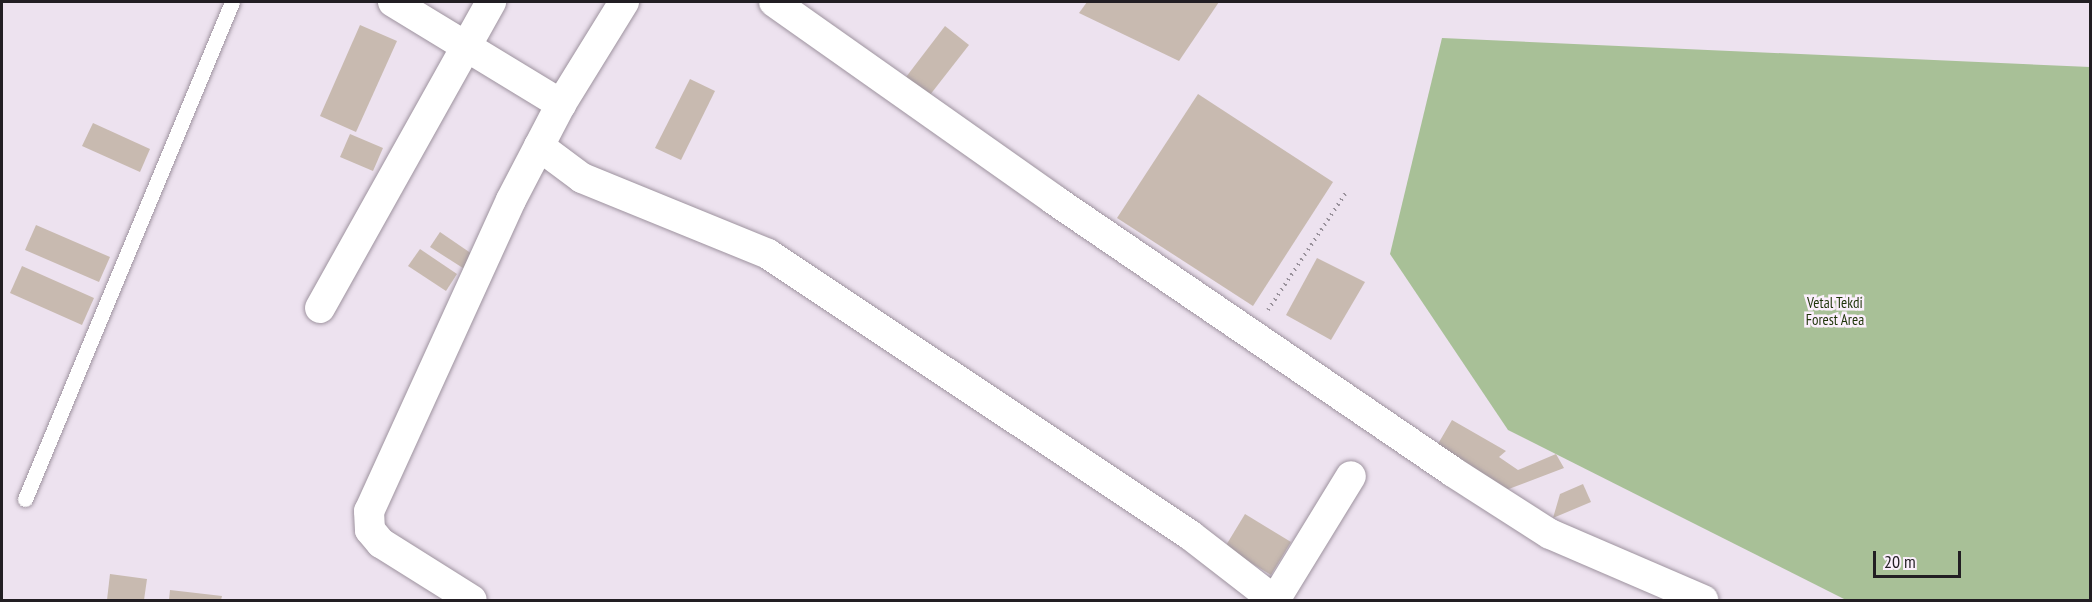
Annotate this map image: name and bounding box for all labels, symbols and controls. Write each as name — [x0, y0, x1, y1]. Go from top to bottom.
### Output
park label: Vetal Tekdi Forest Area — [1806, 293, 1864, 328]
scale bar — [1876, 539, 1964, 577]
text: 20 m — [1884, 550, 1916, 573]

